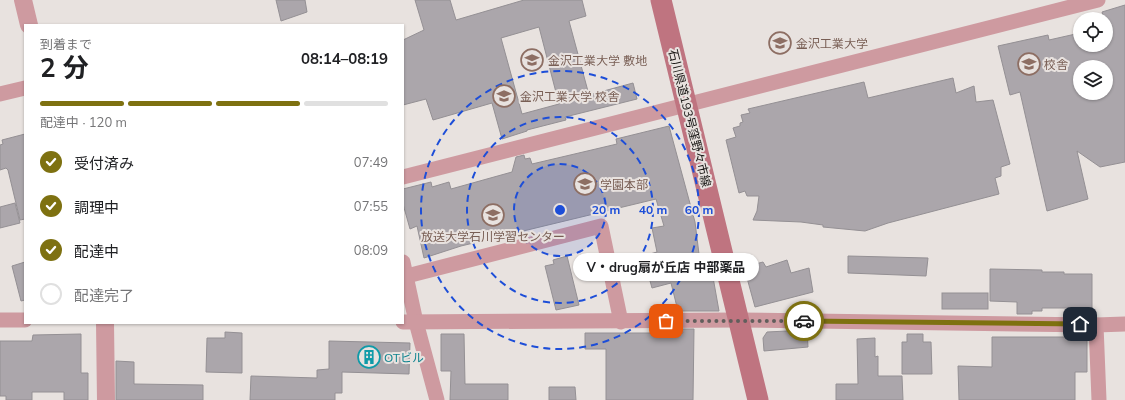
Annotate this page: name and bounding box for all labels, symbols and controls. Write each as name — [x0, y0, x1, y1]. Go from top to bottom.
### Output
map controls — [1073, 12, 1113, 100]
button: locate — [1073, 12, 1113, 52]
school or university icon: 金沢工業大学 — [767, 30, 793, 56]
text: 到着まで — [40, 36, 92, 52]
place label: 金沢工業大学 — [796, 36, 868, 51]
school or university icon: 金沢工業大学 敷地 — [519, 47, 545, 73]
street label: 石川県道193号窪野々市線 — [666, 47, 714, 189]
text: 08:14–08:19 — [301, 49, 388, 68]
text: 2 分 — [40, 51, 89, 84]
school or university icon: 校舎 — [1016, 51, 1042, 77]
place label: 金沢工業大学 敷地 — [548, 53, 647, 68]
place label: 校舎 — [1044, 57, 1068, 72]
button: layers — [1073, 60, 1113, 100]
school or university icon: 金沢工業大学 校舎 — [491, 83, 517, 109]
place label: 金沢工業大学 校舎 — [520, 89, 619, 104]
text: 配達中 · 120 m — [40, 114, 127, 130]
icon: check — [40, 151, 62, 173]
text: 受付済み — [74, 154, 134, 173]
text: 07:49 — [354, 154, 388, 170]
school or university icon: 学園本部 — [572, 171, 598, 197]
place label: 学園本部 — [600, 177, 648, 192]
icon: check — [40, 195, 62, 217]
text: 調理中 — [74, 198, 119, 217]
text: 07:55 — [354, 198, 388, 214]
school or university icon: 放送大学石川学習センター — [480, 202, 506, 228]
text: 20 m — [592, 202, 620, 217]
text: 40 m — [639, 202, 667, 217]
text: 60 m — [685, 202, 713, 217]
centre of rings — [553, 203, 567, 217]
place label: 放送大学石川学習センター — [421, 229, 565, 244]
icon: check — [40, 239, 62, 261]
text: 配達中 — [74, 242, 119, 261]
text: 08:09 — [354, 242, 388, 258]
callout: V・drug扇が丘店 中部薬品 — [573, 253, 759, 281]
text: V・drug扇が丘店 中部薬品 — [587, 259, 745, 275]
text: 配達完了 — [74, 286, 134, 305]
courier — [784, 301, 824, 341]
pin — [649, 304, 683, 338]
pin — [1063, 307, 1097, 341]
icon: bag — [655, 310, 677, 332]
icon: car — [793, 310, 815, 332]
icon: home — [1069, 313, 1091, 335]
building icon: OTビル — [356, 344, 382, 370]
place label: OTビル — [384, 350, 424, 365]

